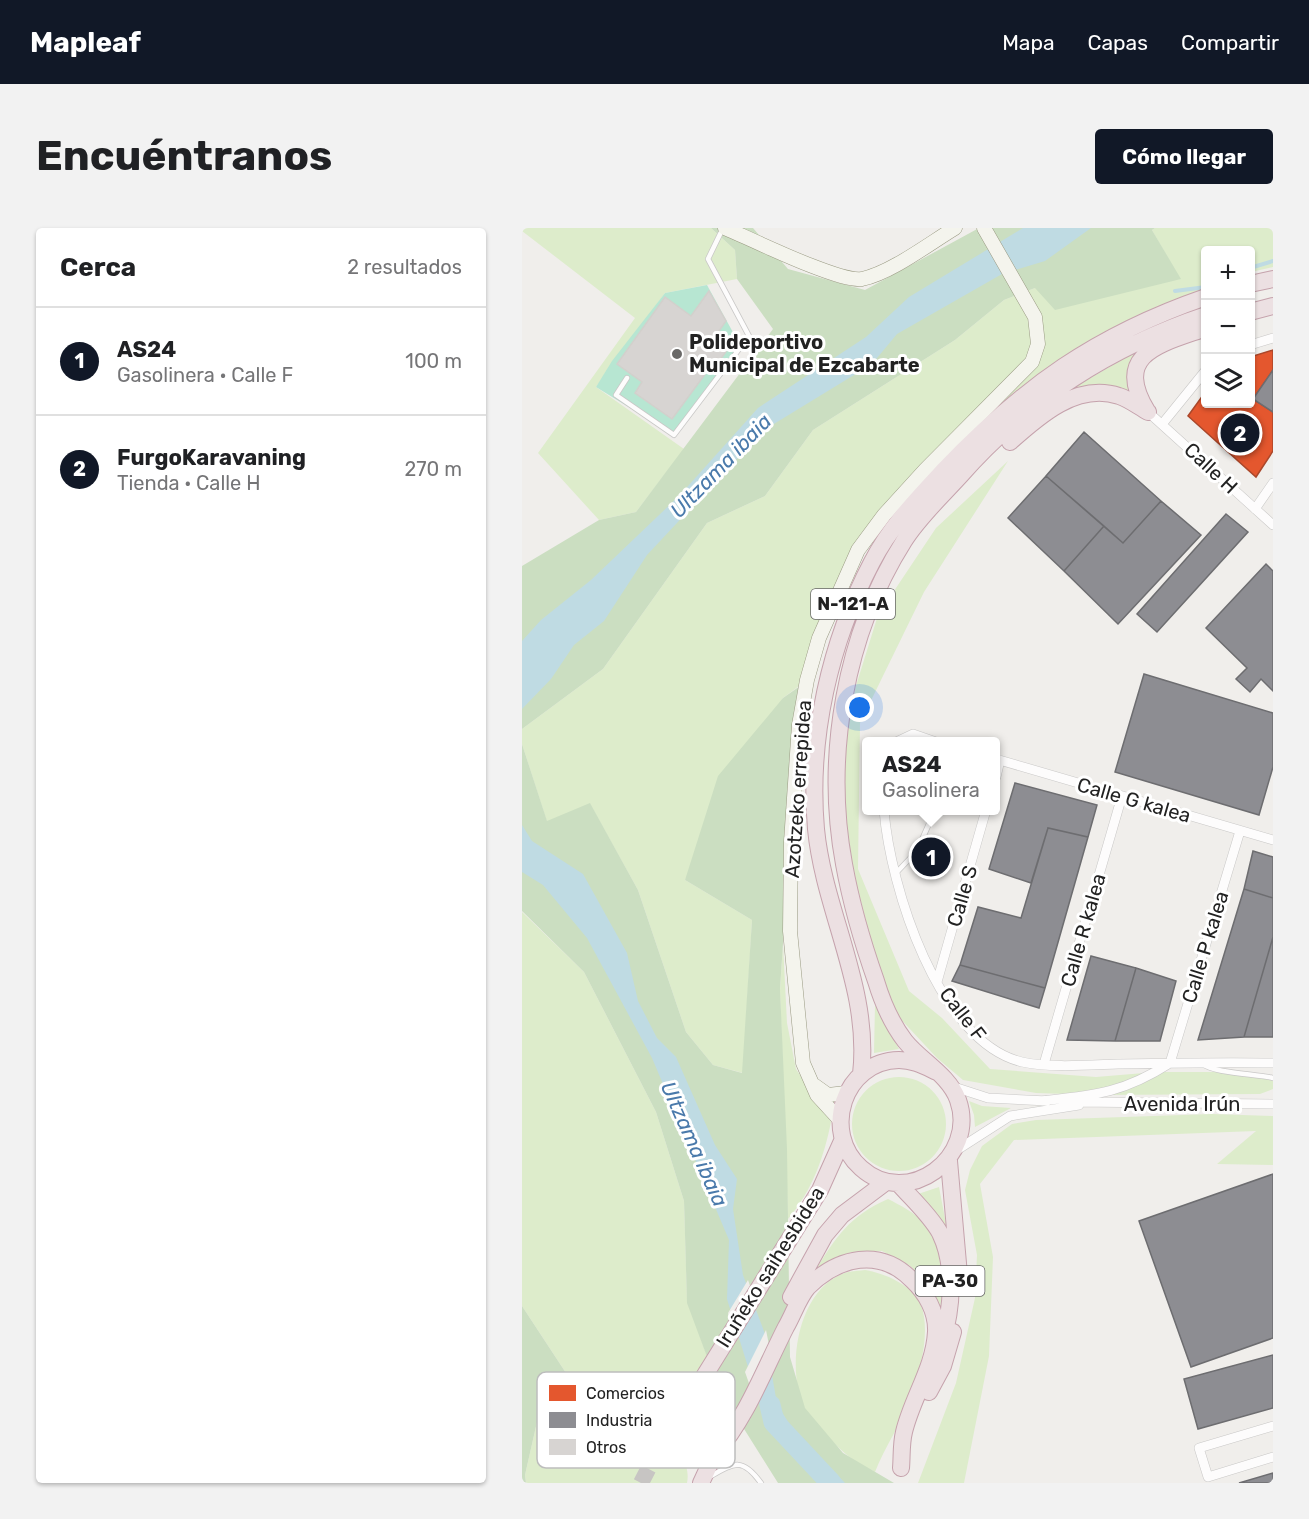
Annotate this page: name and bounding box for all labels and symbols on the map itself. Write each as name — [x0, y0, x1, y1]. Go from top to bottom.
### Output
place label: Polideportivo Municipal de Ezcabarte — [689, 330, 920, 377]
marker: Polideportivo Municipal de Ezcabarte — [670, 347, 684, 361]
water label: Ultzama ibaia — [665, 409, 776, 523]
pin: 2 — [1220, 410, 1260, 456]
street label: Calle H — [1179, 437, 1243, 499]
road number: N-121-A — [811, 589, 895, 619]
your location — [845, 693, 874, 722]
street label: Azotzeko errepidea — [780, 699, 816, 879]
street label: Calle G kalea — [1074, 772, 1194, 828]
pin: 1 — [912, 834, 950, 880]
street label: Calle S — [942, 863, 982, 929]
street label: Calle R kalea — [1055, 871, 1111, 989]
street label: Calle P kalea — [1177, 888, 1233, 1006]
street label: Calle F — [934, 982, 992, 1046]
water label: Ultzama ibaia — [656, 1077, 733, 1210]
street label: Avenida Irún — [1124, 1092, 1240, 1116]
street label: Iruñeko saihesbidea — [711, 1182, 829, 1352]
road number: PA-30 — [916, 1266, 984, 1296]
legend — [537, 1372, 735, 1468]
text: Comercios — [586, 1384, 665, 1403]
text: Industria — [586, 1411, 652, 1430]
text: Otros — [586, 1438, 626, 1457]

